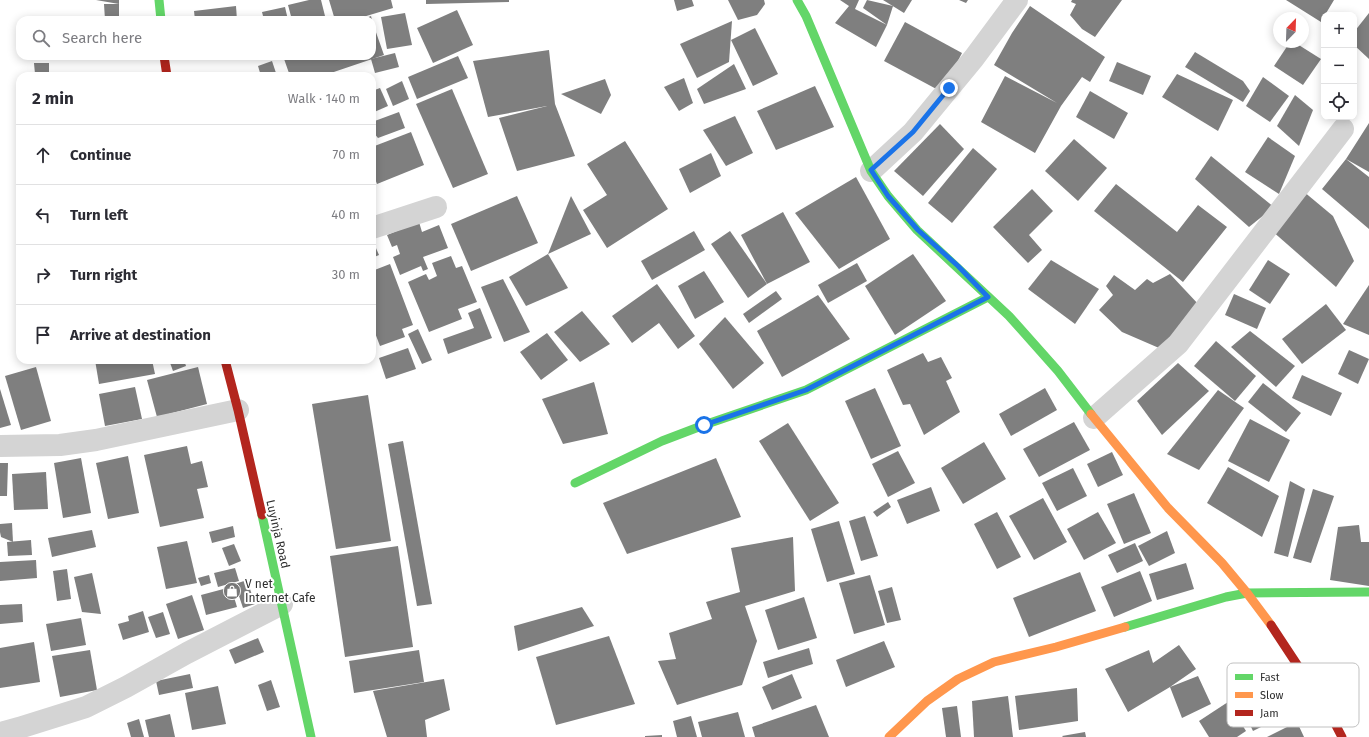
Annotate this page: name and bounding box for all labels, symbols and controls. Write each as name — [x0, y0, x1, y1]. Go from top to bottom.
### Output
north arrow — [1273, 12, 1309, 48]
map controls — [1321, 12, 1357, 120]
button: + — [1321, 12, 1357, 48]
search box — [16, 16, 376, 60]
icon: search — [30, 27, 52, 49]
text: Search here — [62, 29, 142, 47]
button: − — [1321, 48, 1357, 84]
route end — [940, 79, 958, 97]
button: locate — [1321, 84, 1357, 120]
text: 2 min — [32, 88, 74, 109]
text: Walk · 140 m — [288, 91, 360, 106]
icon: ahead — [32, 144, 54, 166]
text: Continue — [70, 146, 131, 164]
text: 70 m — [333, 147, 360, 162]
icon: left — [32, 204, 54, 226]
text: Turn left — [70, 206, 128, 224]
text: 40 m — [331, 207, 360, 222]
icon: right — [32, 264, 54, 286]
text: Turn right — [70, 266, 137, 284]
text: 30 m — [332, 267, 360, 282]
icon: arrive — [32, 324, 54, 346]
text: Arrive at destination — [70, 326, 211, 344]
route start — [695, 416, 713, 434]
street label: Luyinja Road — [263, 498, 293, 570]
place label: V net Internet Cafe — [245, 577, 316, 605]
shop icon: V net Internet Cafe — [222, 581, 242, 601]
legend — [1227, 663, 1359, 727]
text: Fast — [1260, 671, 1280, 684]
text: Slow — [1260, 689, 1284, 702]
text: Jam — [1260, 707, 1279, 720]

